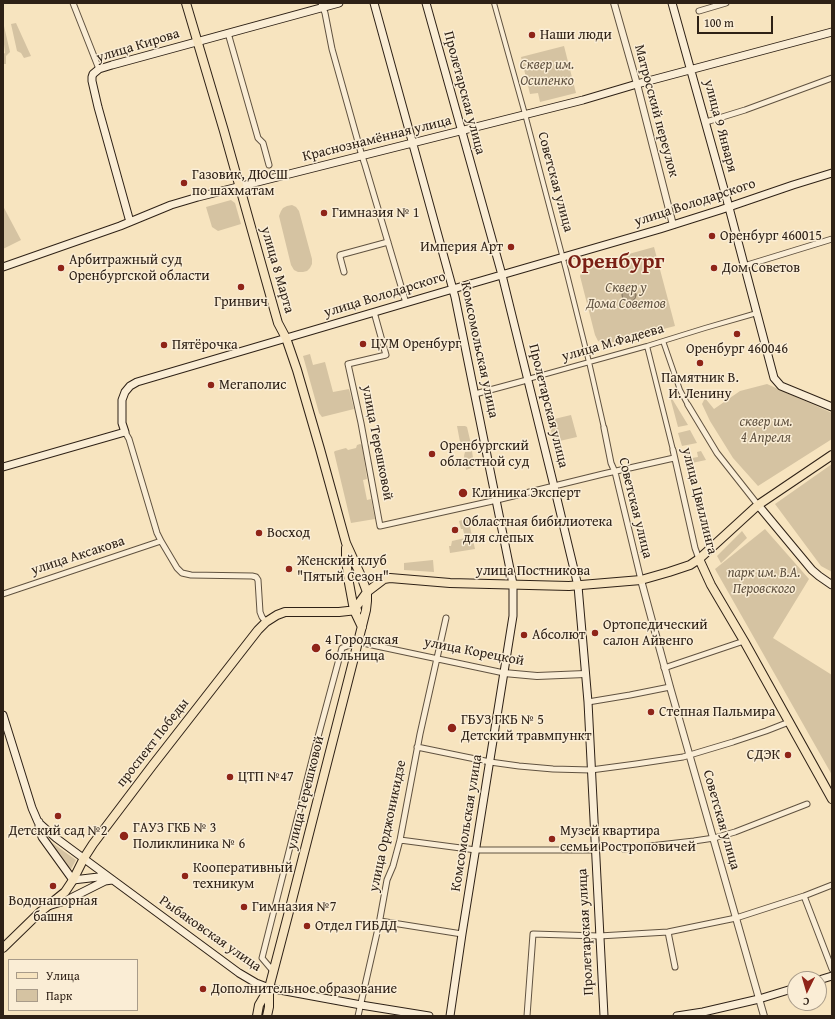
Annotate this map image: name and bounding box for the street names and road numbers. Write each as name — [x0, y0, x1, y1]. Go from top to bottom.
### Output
street label: улица Кирова — [94, 25, 182, 67]
street label: Пролетарская улица — [439, 29, 489, 157]
street label: Матросский переулок — [630, 43, 682, 179]
street label: улица 9 Января — [700, 78, 740, 174]
street label: Краснознамённая улица — [301, 112, 453, 166]
street label: Советская улица — [534, 130, 576, 234]
street label: улица Володарского — [632, 175, 758, 231]
street label: улица 8 Марта — [257, 225, 297, 315]
street label: улица Володарского — [322, 268, 448, 322]
street label: Комсомольская улица — [456, 280, 502, 420]
street label: улица М.Фадеева — [560, 320, 666, 366]
street label: Пролетарская улица — [524, 342, 572, 470]
street label: улица Терешковой — [358, 384, 396, 502]
street label: улица Цвиллинга — [678, 446, 720, 556]
street label: Советская улица — [614, 456, 656, 560]
street label: улица Аксакова — [29, 533, 127, 579]
street label: улица Постникова — [476, 563, 590, 579]
street label: улица Корецкой — [423, 634, 525, 670]
street label: проспект Победы — [113, 695, 193, 791]
street label: улица Терешковой — [284, 734, 328, 852]
street label: Комсомольская улица — [448, 753, 486, 893]
street label: улица Орджоникидзе — [366, 759, 410, 893]
street label: Советская улица — [699, 768, 743, 872]
street label: Пролетарская улица — [574, 868, 598, 996]
street label: Рыбаковская улица — [156, 893, 264, 975]

